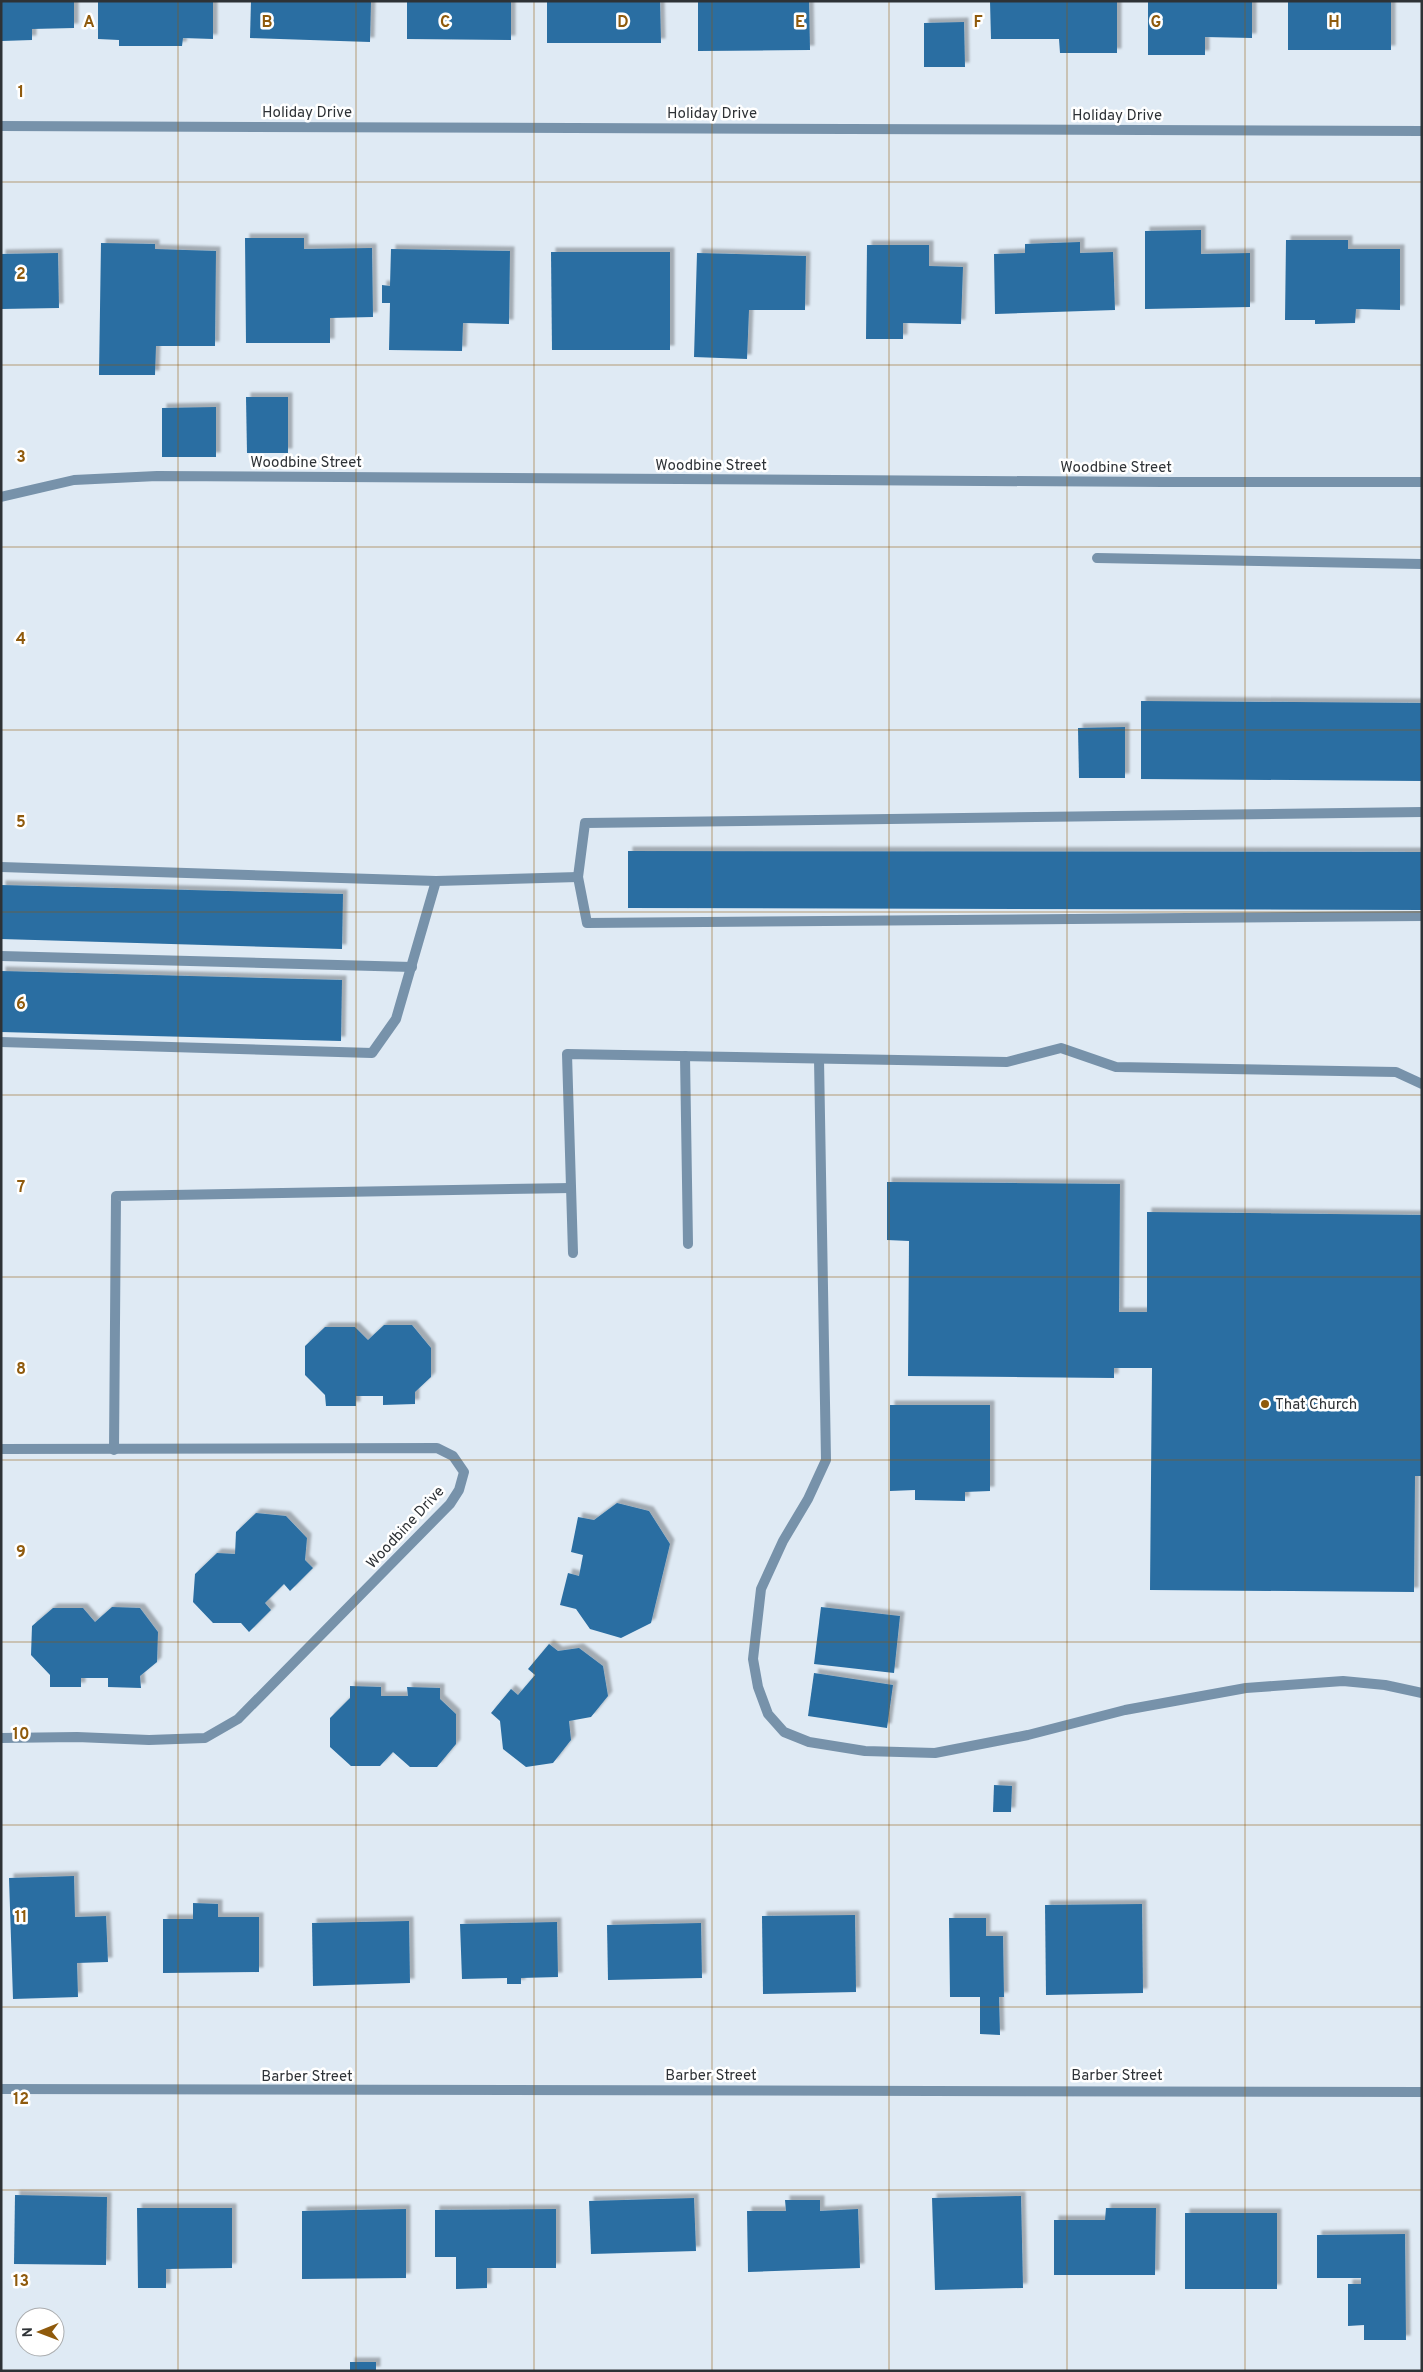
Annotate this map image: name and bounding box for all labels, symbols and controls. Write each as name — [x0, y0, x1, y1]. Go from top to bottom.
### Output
text: A — [83, 13, 95, 33]
text: B — [261, 13, 273, 33]
text: C — [440, 13, 450, 33]
text: D — [617, 13, 629, 33]
text: E — [795, 13, 805, 33]
text: F — [973, 13, 983, 33]
text: G — [1151, 13, 1161, 33]
text: H — [1328, 13, 1340, 33]
text: 1 — [18, 83, 24, 103]
street label: Holiday Drive — [262, 104, 352, 123]
street label: Holiday Drive — [667, 105, 757, 124]
street label: Holiday Drive — [1072, 107, 1162, 126]
text: 2 — [16, 265, 26, 285]
text: 3 — [16, 448, 26, 468]
street label: Woodbine Street — [250, 454, 362, 473]
street label: Woodbine Street — [655, 457, 767, 476]
street label: Woodbine Street — [1060, 459, 1172, 478]
text: 4 — [16, 630, 26, 650]
text: 5 — [16, 813, 26, 833]
text: 6 — [16, 995, 26, 1015]
text: 7 — [17, 1178, 25, 1198]
text: 8 — [16, 1360, 26, 1380]
place label: That Church — [1275, 1396, 1357, 1415]
marker: That Church — [1259, 1398, 1271, 1410]
street label: Woodbine Drive — [363, 1483, 449, 1573]
text: 9 — [16, 1543, 26, 1563]
text: 10 — [13, 1725, 29, 1745]
text: 11 — [15, 1908, 27, 1928]
street label: Barber Street — [665, 2067, 757, 2086]
street label: Barber Street — [1071, 2067, 1163, 2086]
street label: Barber Street — [261, 2068, 353, 2087]
text: 12 — [13, 2090, 29, 2110]
text: 13 — [13, 2272, 29, 2292]
north arrow — [15, 2307, 65, 2357]
text: N — [20, 2327, 37, 2337]

